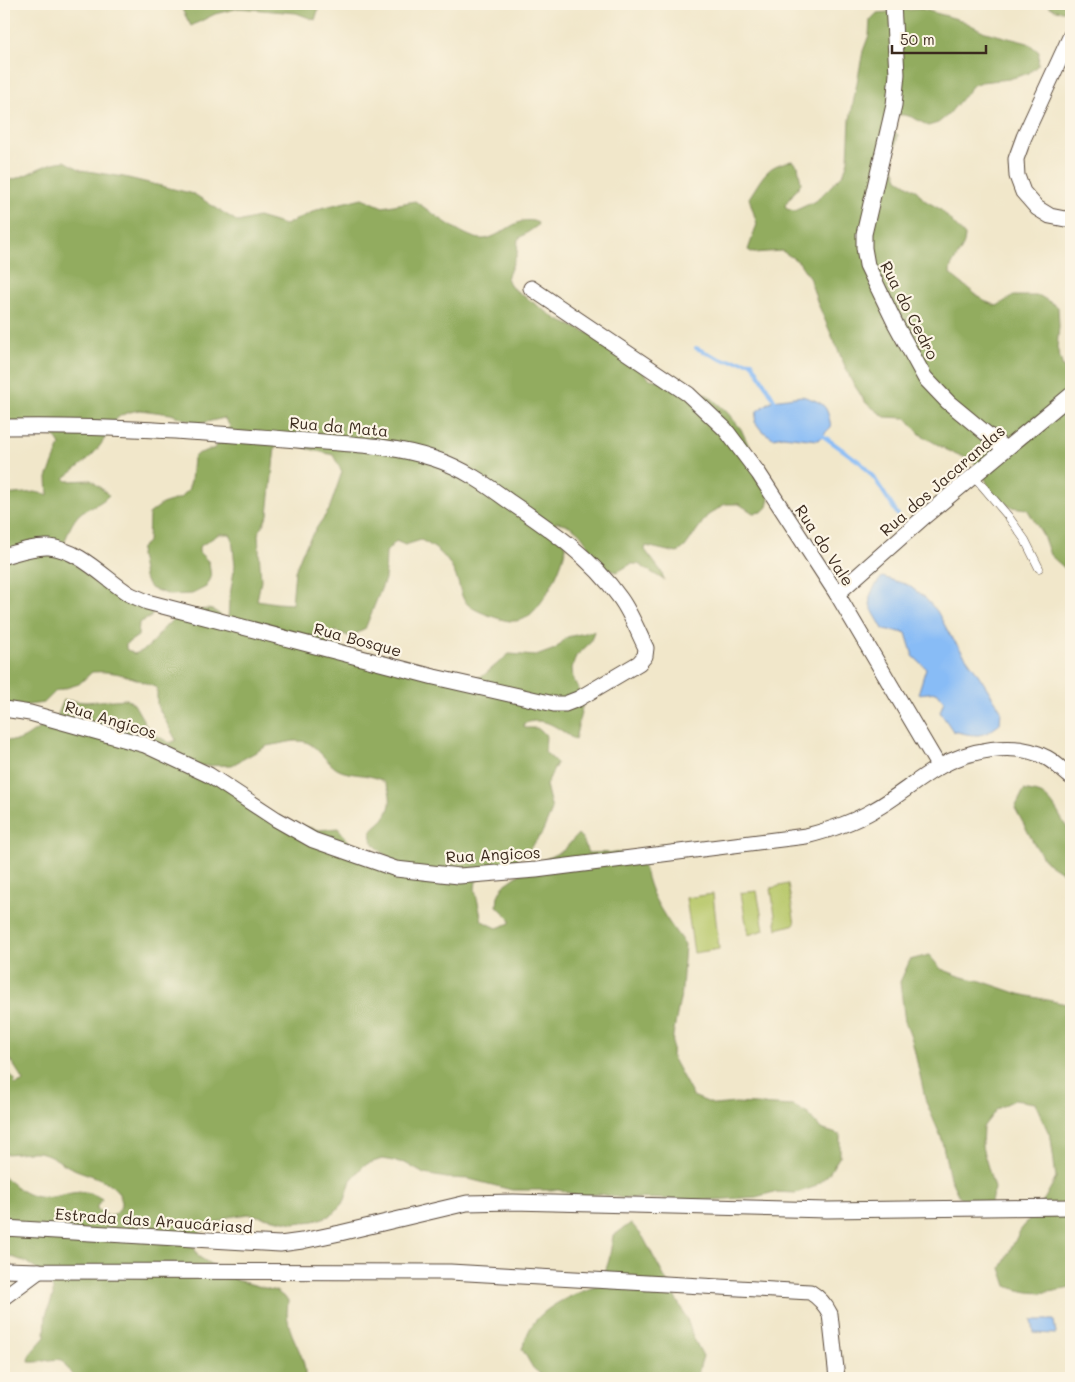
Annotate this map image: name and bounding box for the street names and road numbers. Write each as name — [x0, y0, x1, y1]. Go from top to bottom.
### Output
street label: Rua do Cedro — [876, 257, 944, 363]
street label: Rua da Mata — [289, 411, 389, 441]
street label: Rua dos Jacarandas — [875, 420, 1009, 540]
street label: Rua do Vale — [791, 500, 859, 590]
street label: Rua Bosque — [312, 617, 404, 661]
street label: Rua Angicos — [63, 695, 159, 743]
street label: Rua Angicos — [445, 841, 541, 867]
street label: Estrada das Araucáriasd — [54, 1203, 254, 1237]

